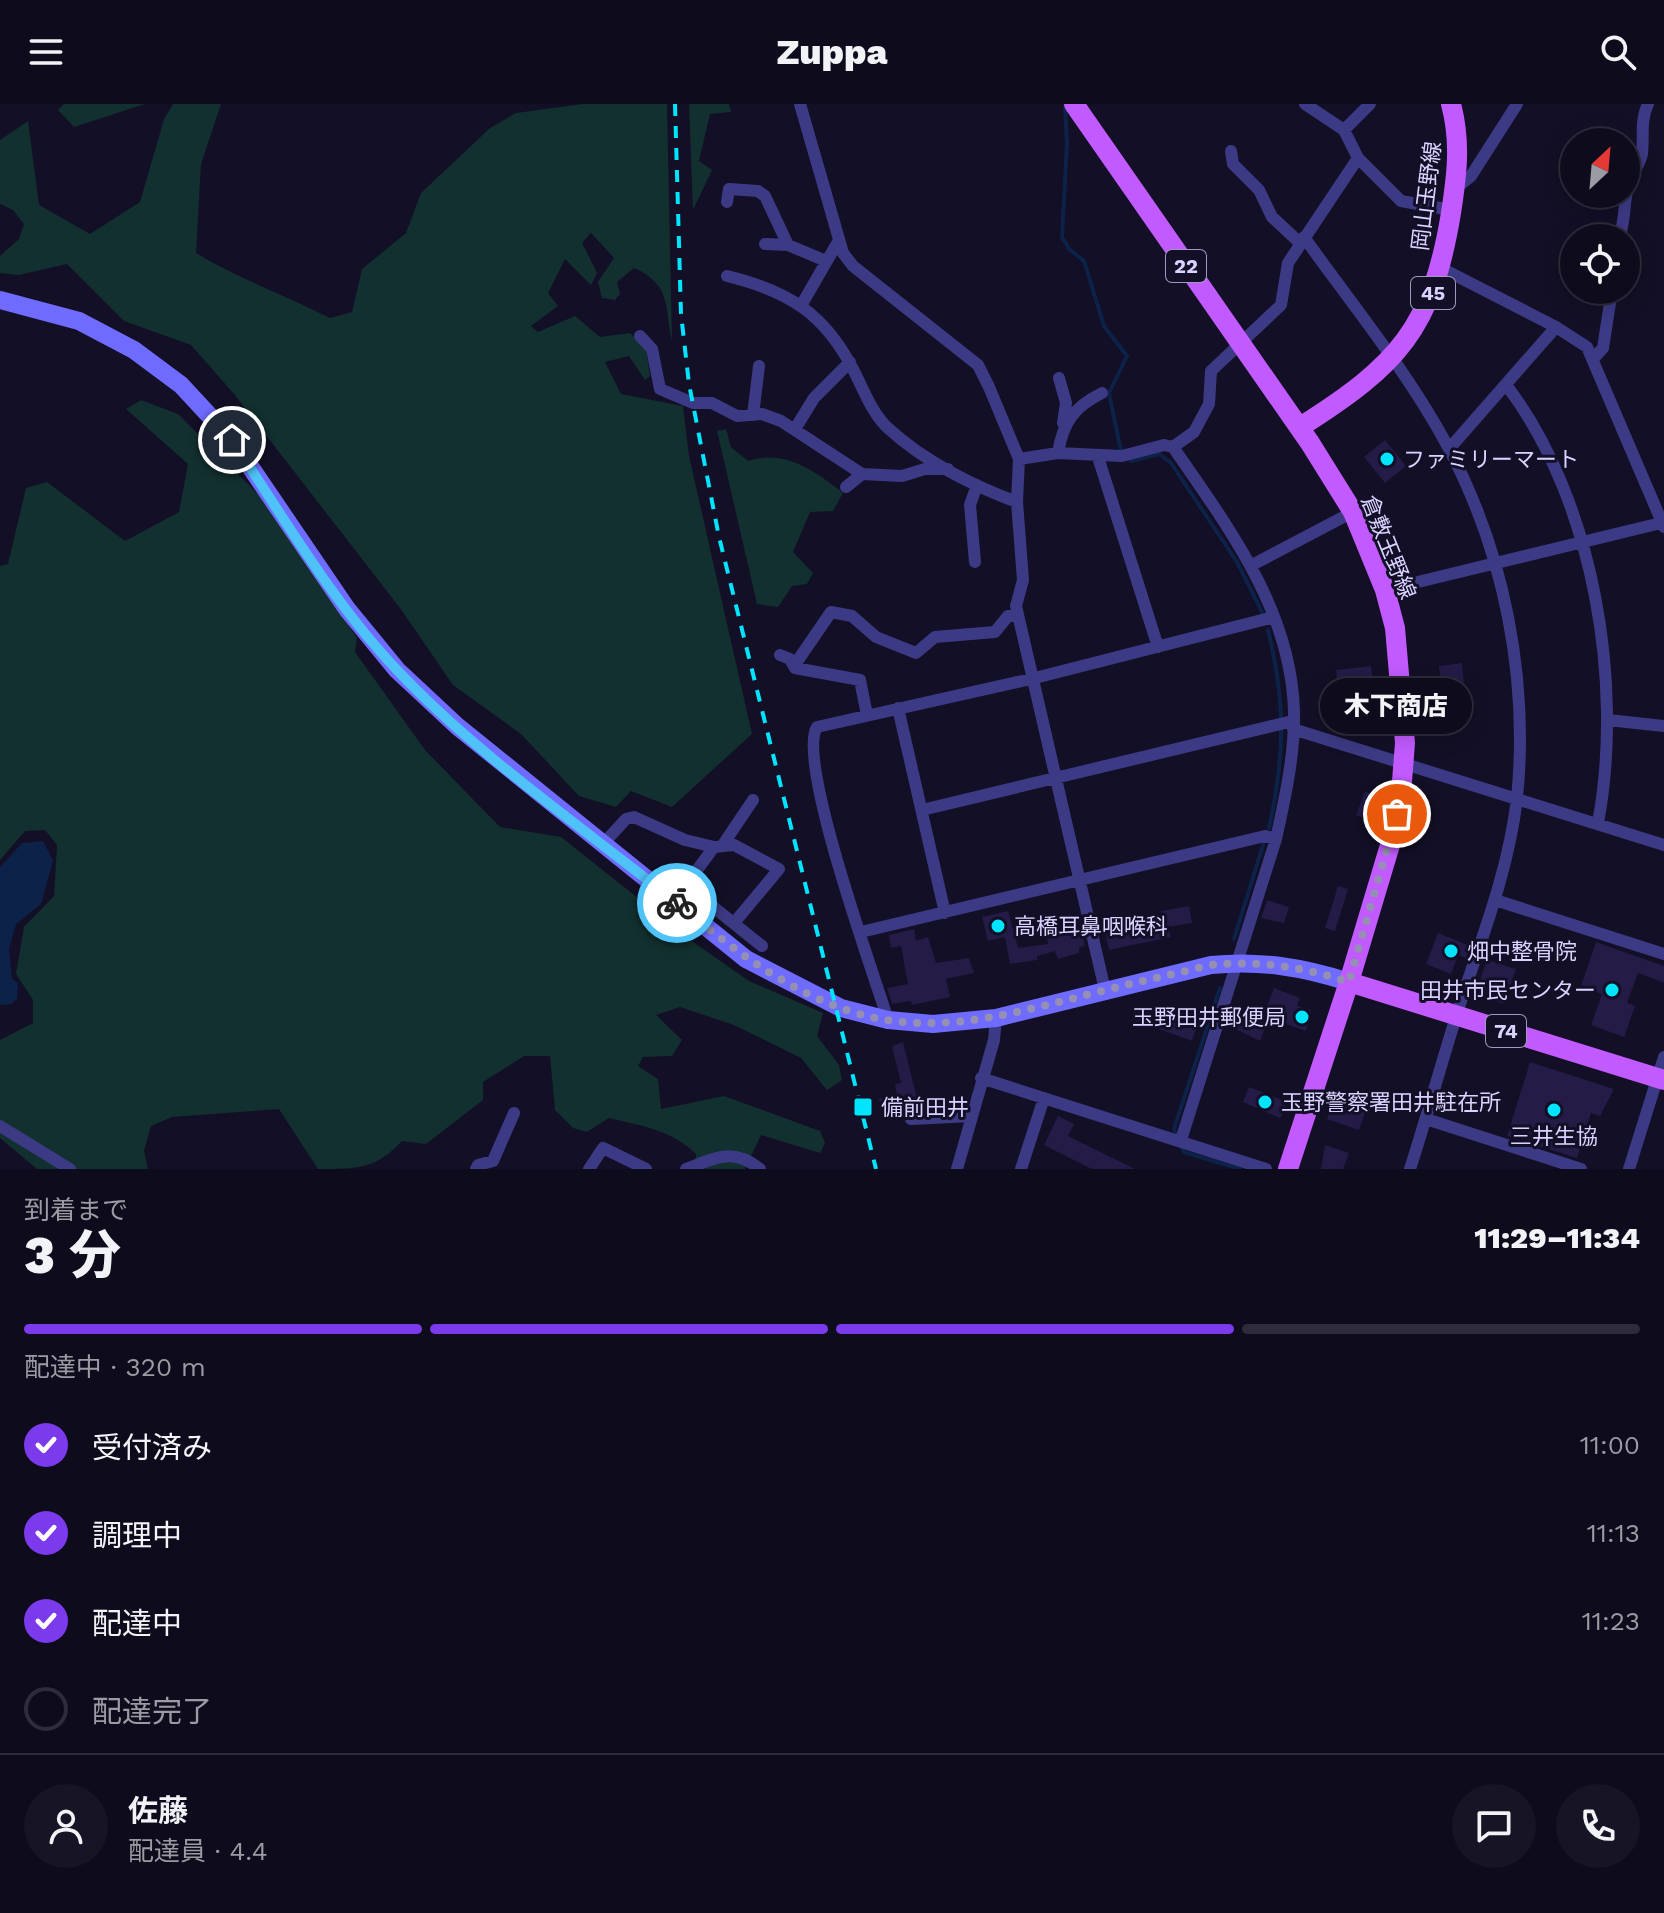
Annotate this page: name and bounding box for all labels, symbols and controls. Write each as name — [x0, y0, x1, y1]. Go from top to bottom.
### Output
icon: menu — [24, 30, 68, 74]
icon: search — [1596, 30, 1640, 74]
text: Zuppa — [777, 31, 888, 73]
north arrow — [1560, 128, 1640, 208]
map controls — [1560, 128, 1640, 304]
street label: 岡山玉野線 — [1407, 140, 1446, 252]
button: locate — [1560, 224, 1640, 304]
road number: 22 — [1166, 250, 1206, 282]
road number: 45 — [1411, 277, 1455, 309]
pin — [198, 406, 266, 474]
icon: home — [210, 418, 254, 462]
place label: ファミリーマート — [1403, 447, 1579, 472]
marker: ファミリーマート — [1378, 450, 1396, 468]
street label: 倉敷玉野線 — [1356, 492, 1421, 603]
callout: 木下商店 — [1321, 678, 1473, 734]
text: 木下商店 — [1344, 691, 1448, 721]
pin — [1363, 780, 1431, 848]
icon: bag — [1375, 792, 1419, 836]
courier — [637, 863, 717, 943]
icon: bike — [655, 881, 699, 925]
place label: 高橋耳鼻咽喉科 — [1014, 914, 1168, 939]
marker: 高橋耳鼻咽喉科 — [989, 917, 1007, 935]
place label: 畑中整骨院 — [1467, 939, 1577, 964]
marker: 畑中整骨院 — [1442, 942, 1460, 960]
place label: 田井市民センター — [1420, 978, 1596, 1003]
marker: 田井市民センター — [1603, 981, 1621, 999]
place label: 玉野田井郵便局 — [1132, 1005, 1286, 1030]
marker: 玉野田井郵便局 — [1293, 1008, 1311, 1026]
road number: 74 — [1486, 1015, 1526, 1047]
place label: 玉野警察署田井駐在所 — [1281, 1090, 1501, 1115]
marker: 玉野警察署田井駐在所 — [1256, 1093, 1274, 1111]
place label: 備前田井 — [881, 1095, 969, 1120]
marker: 備前田井 — [852, 1096, 874, 1118]
marker: 三井生協 — [1545, 1101, 1563, 1119]
place label: 三井生協 — [1510, 1124, 1598, 1149]
text: 到着まで — [24, 1195, 128, 1225]
text: 11:29–11:34 — [1474, 1220, 1640, 1255]
text: 3 分 — [24, 1225, 121, 1286]
text: 配達中 · 320 m — [24, 1352, 206, 1382]
icon: check — [24, 1423, 68, 1467]
text: 受付済み — [92, 1430, 212, 1465]
text: 11:00 — [1580, 1430, 1640, 1460]
icon: check — [24, 1511, 68, 1555]
text: 調理中 — [92, 1518, 182, 1553]
text: 11:13 — [1587, 1518, 1640, 1548]
icon: check — [24, 1599, 68, 1643]
text: 配達中 — [92, 1606, 182, 1641]
text: 11:23 — [1582, 1606, 1640, 1636]
text: 配達完了 — [92, 1694, 212, 1729]
button: person — [24, 1784, 108, 1868]
button: chat — [1452, 1784, 1536, 1868]
button: phone — [1556, 1784, 1640, 1868]
text: 佐藤 — [128, 1793, 188, 1828]
text: 配達員 · 4.4 — [128, 1836, 268, 1866]

